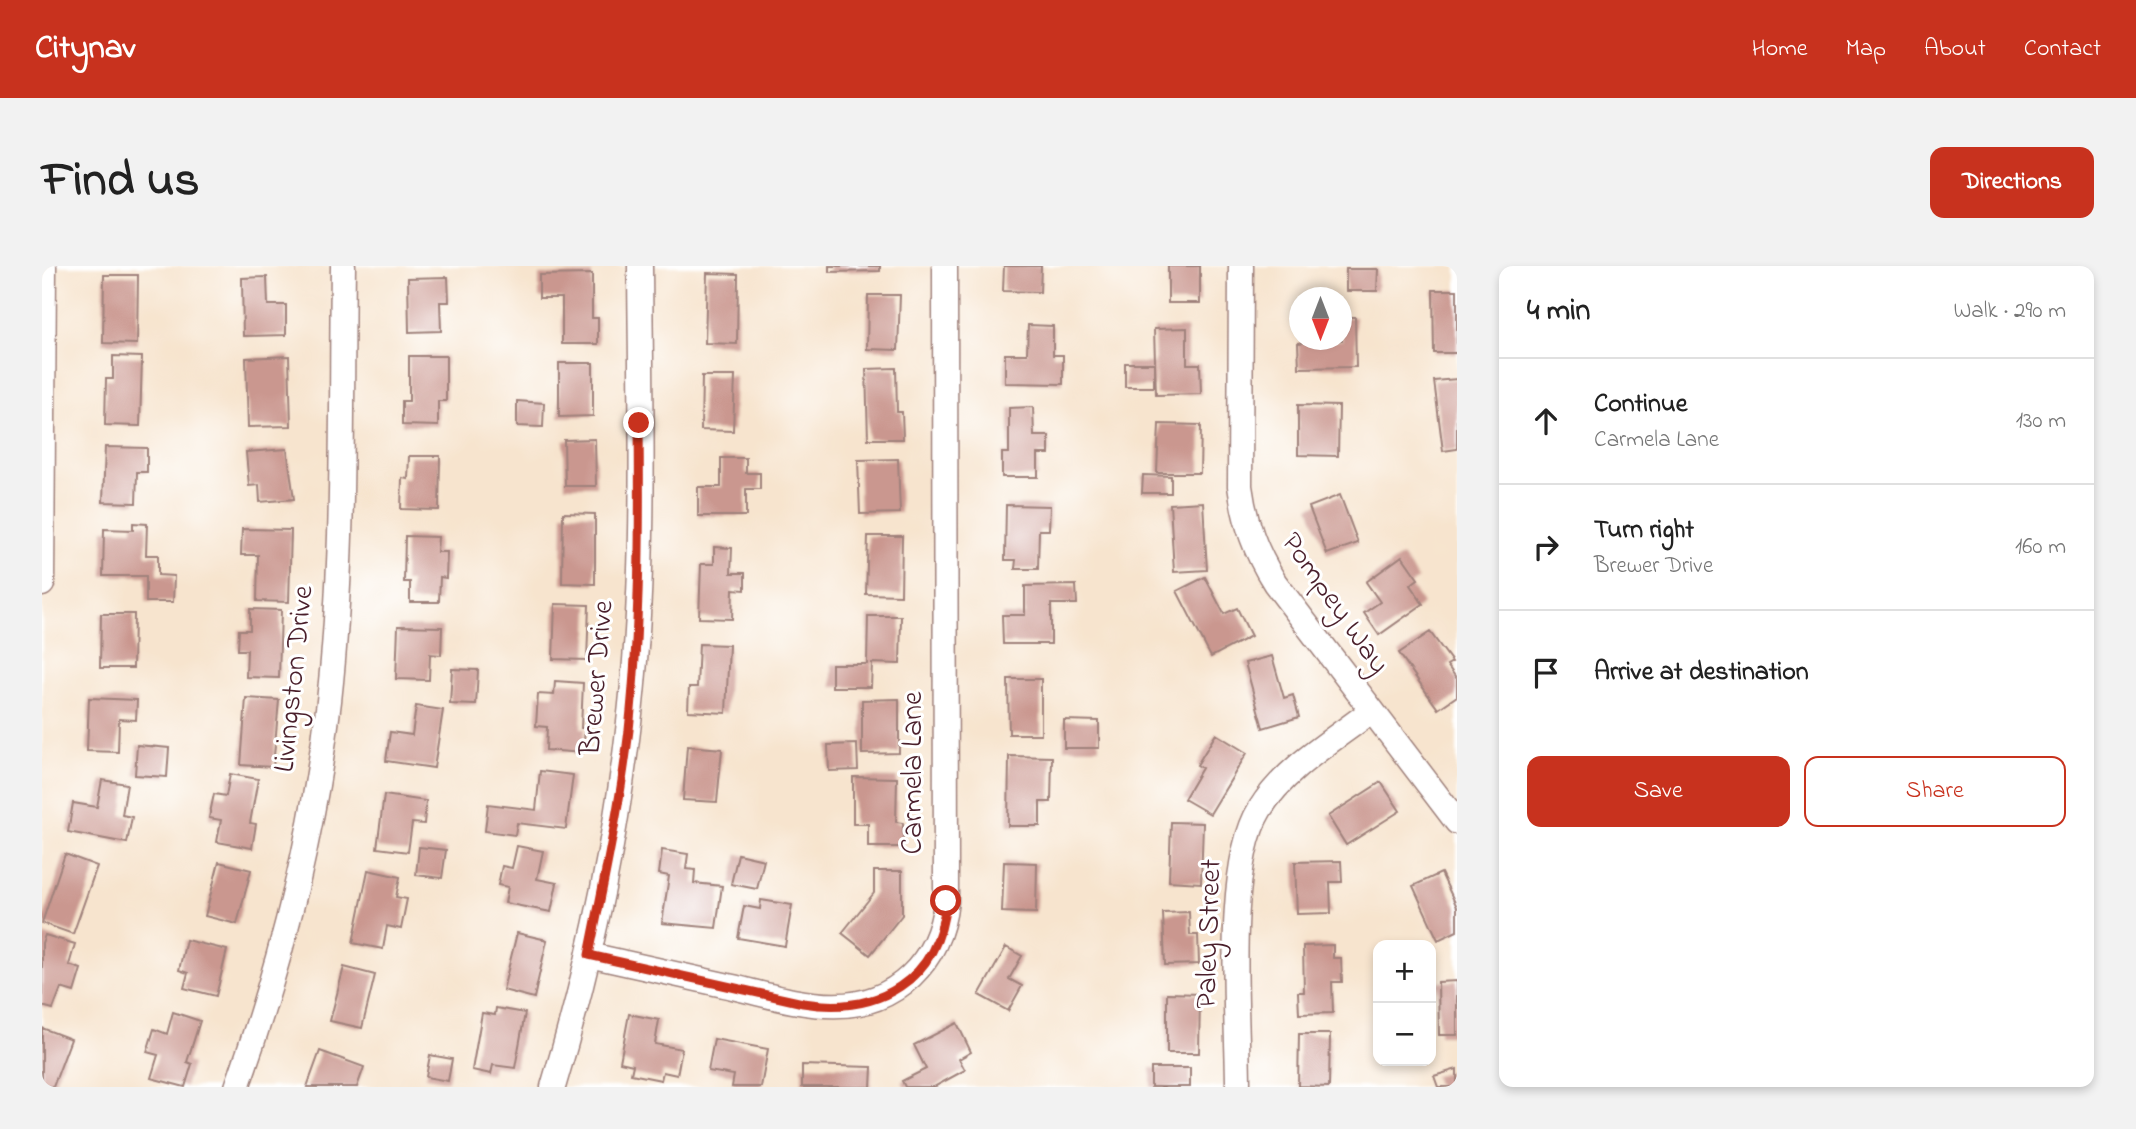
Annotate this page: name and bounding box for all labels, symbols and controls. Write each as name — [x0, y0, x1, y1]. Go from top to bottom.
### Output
text: Citynav — [35, 25, 135, 73]
text: Home — [1752, 32, 1808, 67]
text: Map — [1846, 32, 1886, 67]
text: About — [1924, 32, 1986, 67]
text: Contact — [2024, 32, 2101, 67]
text: Find us — [42, 146, 199, 218]
button: Directions — [1930, 147, 2094, 218]
north arrow — [1289, 287, 1352, 350]
text: 4 min — [1527, 290, 1590, 334]
text: Walk · 290 m — [1954, 295, 2066, 328]
text: Continue — [1594, 386, 1687, 424]
icon: ahead — [1527, 402, 1565, 440]
text: 130 m — [2016, 405, 2066, 438]
route end — [623, 407, 654, 438]
text: Carmela Lane — [1594, 424, 1719, 457]
text: Turn right — [1594, 512, 1694, 550]
street label: Pompey Way — [1269, 524, 1399, 684]
icon: right — [1527, 528, 1565, 566]
text: 160 m — [2015, 531, 2066, 564]
text: Brewer Drive — [1594, 550, 1713, 583]
street label: Livingston Drive — [263, 583, 327, 775]
street label: Brewer Drive — [569, 598, 627, 758]
icon: arrive — [1527, 654, 1565, 692]
text: Arrive at destination — [1594, 654, 1809, 692]
street label: Carmela Lane — [892, 691, 936, 854]
button: Save — [1527, 756, 1790, 827]
button: Share — [1804, 756, 2066, 827]
street label: Paley Street — [1185, 858, 1235, 1010]
route start — [930, 885, 961, 916]
map controls — [1373, 940, 1436, 1066]
button: + — [1373, 940, 1436, 1003]
button: − — [1373, 1003, 1436, 1066]

